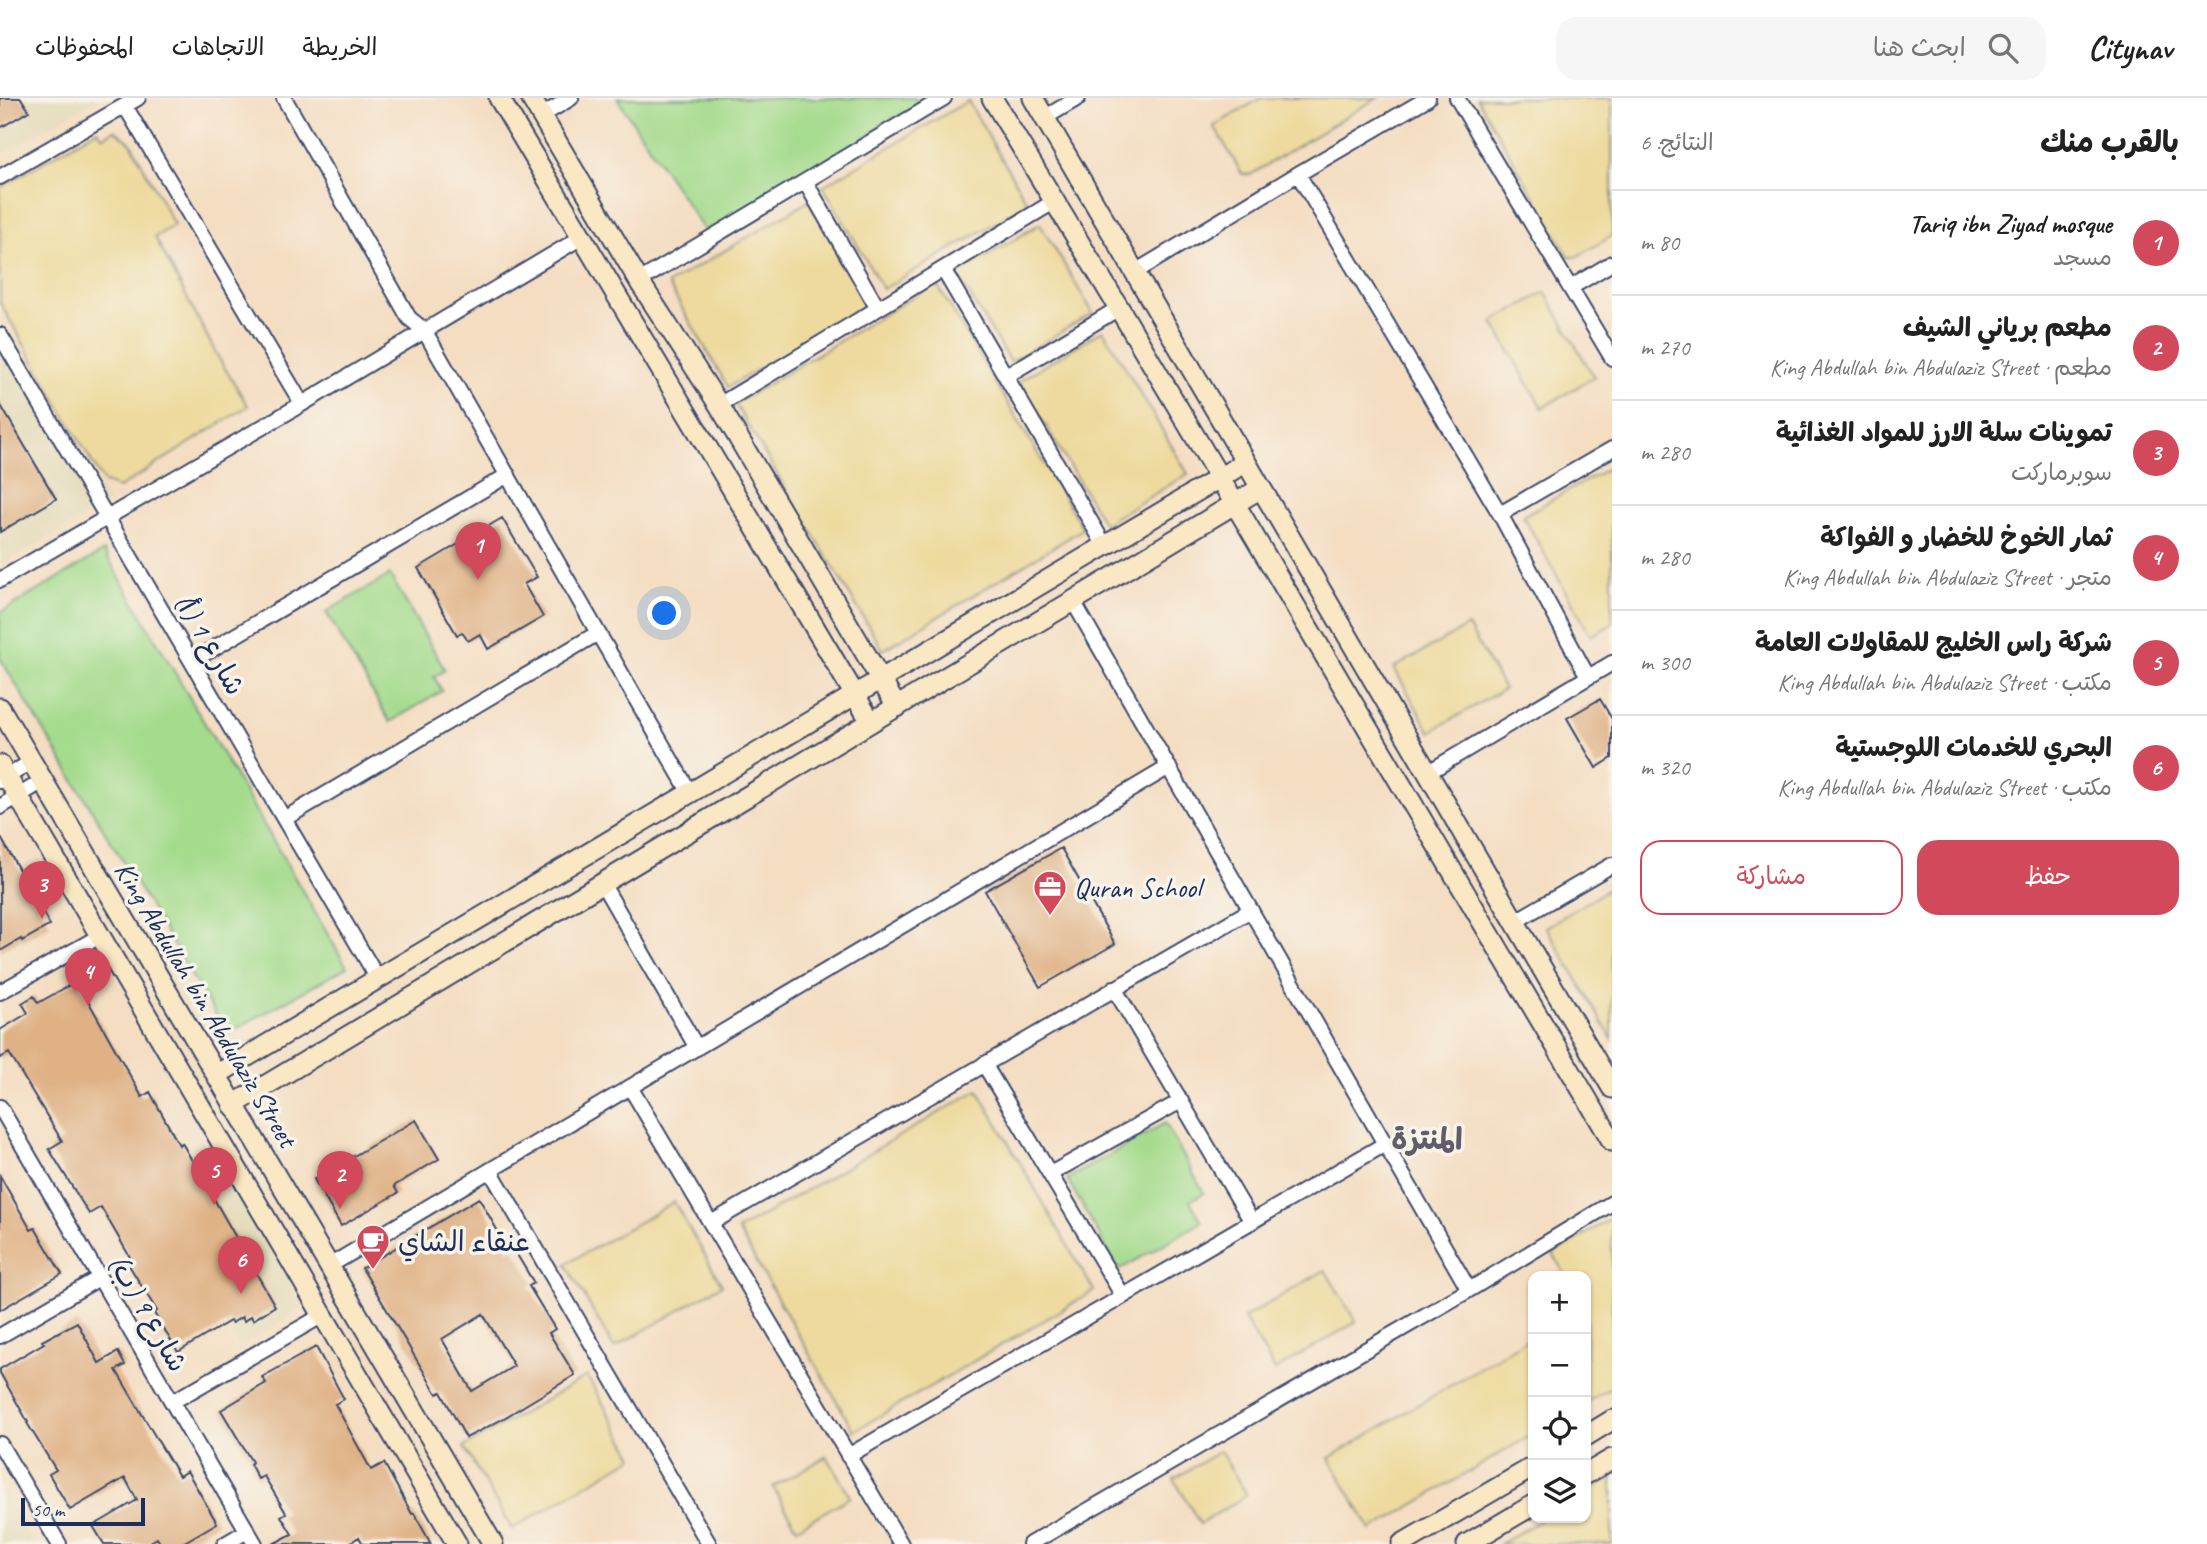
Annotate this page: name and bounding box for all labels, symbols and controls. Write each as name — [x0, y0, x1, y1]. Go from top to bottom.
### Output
search box — [1556, 17, 2046, 80]
text: Citynav — [2088, 27, 2172, 69]
icon: search — [1984, 29, 2022, 67]
text: ابحث هنا — [1873, 31, 1966, 64]
text: المحفوظات — [35, 32, 134, 62]
text: الاتجاهات — [172, 32, 265, 62]
text: الخريطة — [303, 32, 377, 62]
text: بالقرب منك — [2040, 123, 2179, 161]
text: النتائج: 6 — [1640, 128, 1714, 157]
text: Tariq ibn Ziyad mosque — [1909, 207, 2112, 240]
text: 80 m — [1640, 228, 1679, 257]
text: 1 — [2151, 228, 2161, 257]
text: مسجد — [2053, 243, 2112, 272]
text: مطعم برياني الشيف — [1903, 311, 2112, 344]
text: 270 m — [1640, 333, 1690, 362]
text: 2 — [2151, 333, 2161, 362]
text: مطعم · King Abdullah bin Abdulaziz Street — [1770, 353, 2112, 382]
text: تموينات سلة الارز للمواد الغذائية — [1776, 416, 2112, 449]
text: 280 m — [1640, 438, 1690, 467]
text: 3 — [2151, 438, 2161, 467]
text: سوبرماركت — [2011, 458, 2112, 487]
text: ثمار الخوخ للخضار و الفواكة — [1820, 521, 2112, 554]
pin: 1 — [455, 522, 501, 580]
text: 280 m — [1640, 543, 1690, 572]
text: 4 — [2151, 543, 2161, 572]
text: متجر · King Abdullah bin Abdulaziz Street — [1783, 563, 2112, 592]
street label: شارع 1 (أ) — [165, 587, 253, 702]
your location — [647, 596, 681, 630]
text: شركة راس الخليج للمقاولات العامة — [1755, 626, 2112, 659]
text: 300 m — [1640, 648, 1690, 677]
text: 5 — [2151, 648, 2161, 677]
text: مكتب · King Abdullah bin Abdulaziz Street — [1778, 668, 2112, 697]
text: البحري للخدمات اللوجستية — [1835, 731, 2112, 764]
text: 320 m — [1640, 753, 1690, 782]
text: 6 — [2151, 753, 2161, 782]
text: مكتب · King Abdullah bin Abdulaziz Street — [1778, 773, 2112, 802]
button: مشاركة — [1640, 840, 1903, 915]
button: حفظ — [1917, 840, 2179, 915]
street label: King Abdullah bin Abdulaziz Street — [107, 855, 307, 1155]
pin: 3 — [19, 861, 65, 919]
office icon: Quran School — [1031, 868, 1069, 917]
place label: Quran School — [1074, 870, 1206, 905]
pin: 4 — [65, 948, 111, 1006]
district label: المنتزة — [1391, 1120, 1463, 1158]
pin: 5 — [191, 1147, 237, 1205]
pin: 2 — [317, 1151, 363, 1209]
cafe icon: عنقاء الشاي — [354, 1222, 392, 1271]
place label: عنقاء الشاي — [398, 1224, 530, 1262]
pin: 6 — [218, 1236, 264, 1294]
street label: شارع 9 (ب) — [99, 1248, 196, 1379]
map controls — [1528, 1271, 1591, 1523]
button: + — [1528, 1271, 1591, 1334]
button: − — [1528, 1334, 1591, 1397]
button: locate — [1528, 1397, 1591, 1460]
button: layers — [1528, 1460, 1591, 1523]
scale bar — [21, 1495, 145, 1527]
text: 50 m — [32, 1498, 64, 1522]

